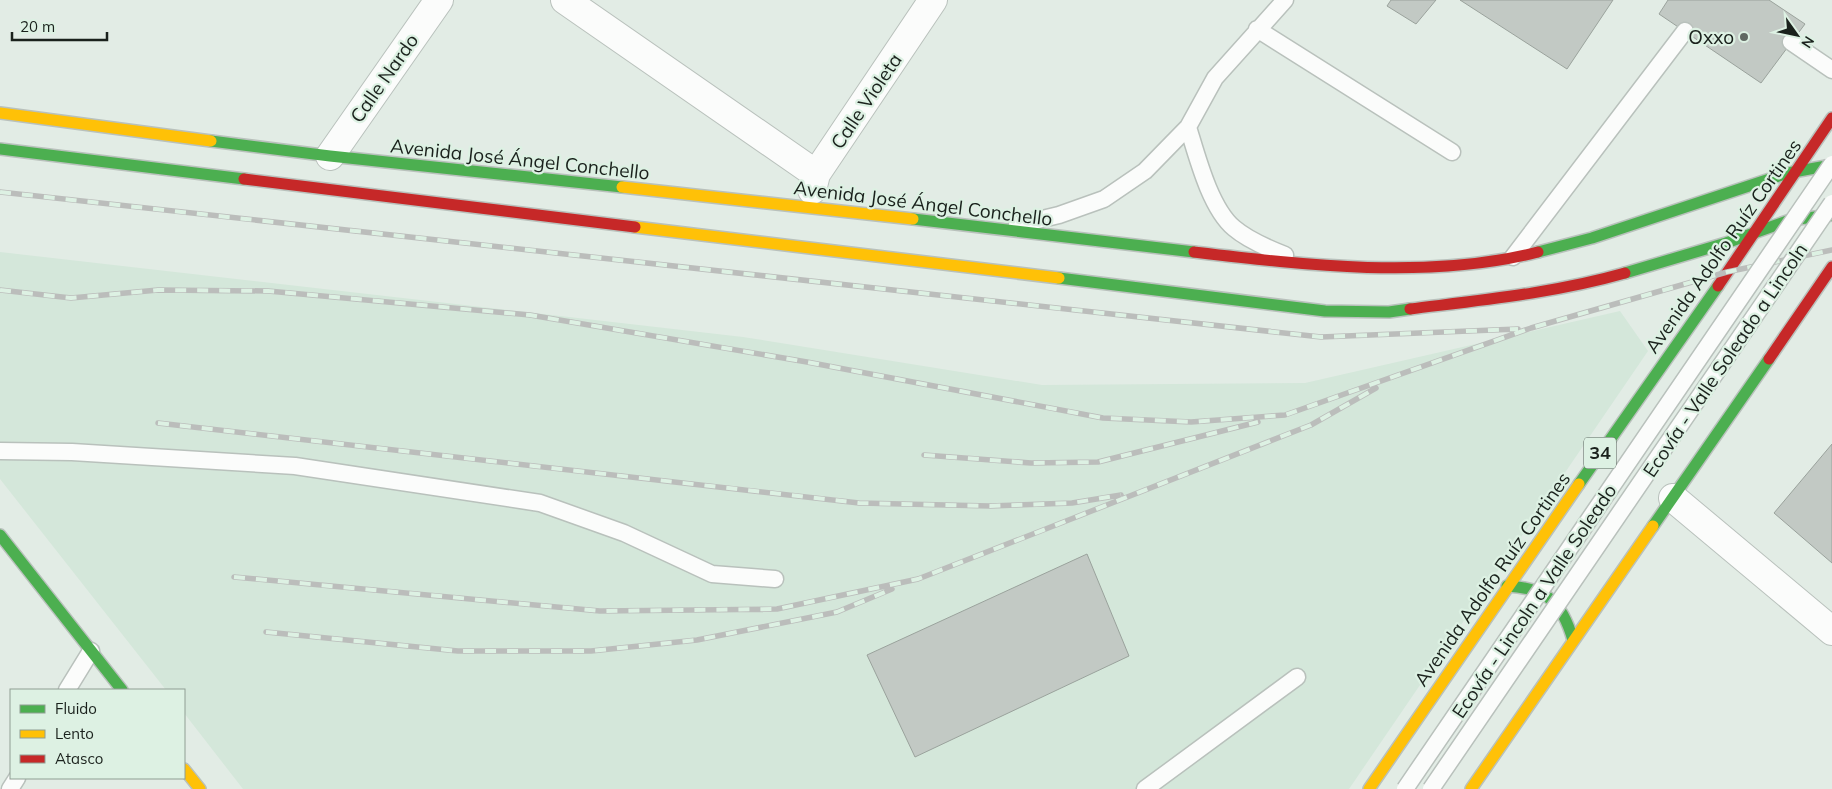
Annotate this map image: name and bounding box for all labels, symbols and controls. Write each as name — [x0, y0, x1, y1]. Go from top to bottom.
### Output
scale bar — [12, 10, 108, 42]
north arrow — [1772, 10, 1822, 60]
text: 20 m — [20, 17, 55, 36]
place label: Oxxo — [1688, 25, 1734, 49]
street label: Calle Nardo — [345, 29, 423, 127]
marker: Oxxo — [1738, 31, 1750, 43]
text: N — [1797, 33, 1818, 51]
street label: Calle Violeta — [825, 49, 907, 153]
street label: Avenida José Ángel Conchello — [389, 133, 651, 185]
street label: Avenida Adolfo Ruíz Cortines — [1640, 134, 1806, 358]
street label: Avenida José Ángel Conchello — [792, 175, 1054, 231]
street label: Ecovía - Valle Soleado a Lincoln — [1638, 238, 1812, 482]
road number: 34 — [1584, 438, 1616, 468]
street label: Avenida Adolfo Ruíz Cortines — [1409, 467, 1575, 691]
street label: Ecovía - Lincoln a Valle Soleado — [1447, 479, 1621, 723]
legend — [10, 689, 185, 779]
text: Fluido — [55, 699, 97, 718]
text: Lento — [55, 724, 94, 743]
text: Atasco — [55, 749, 103, 768]

